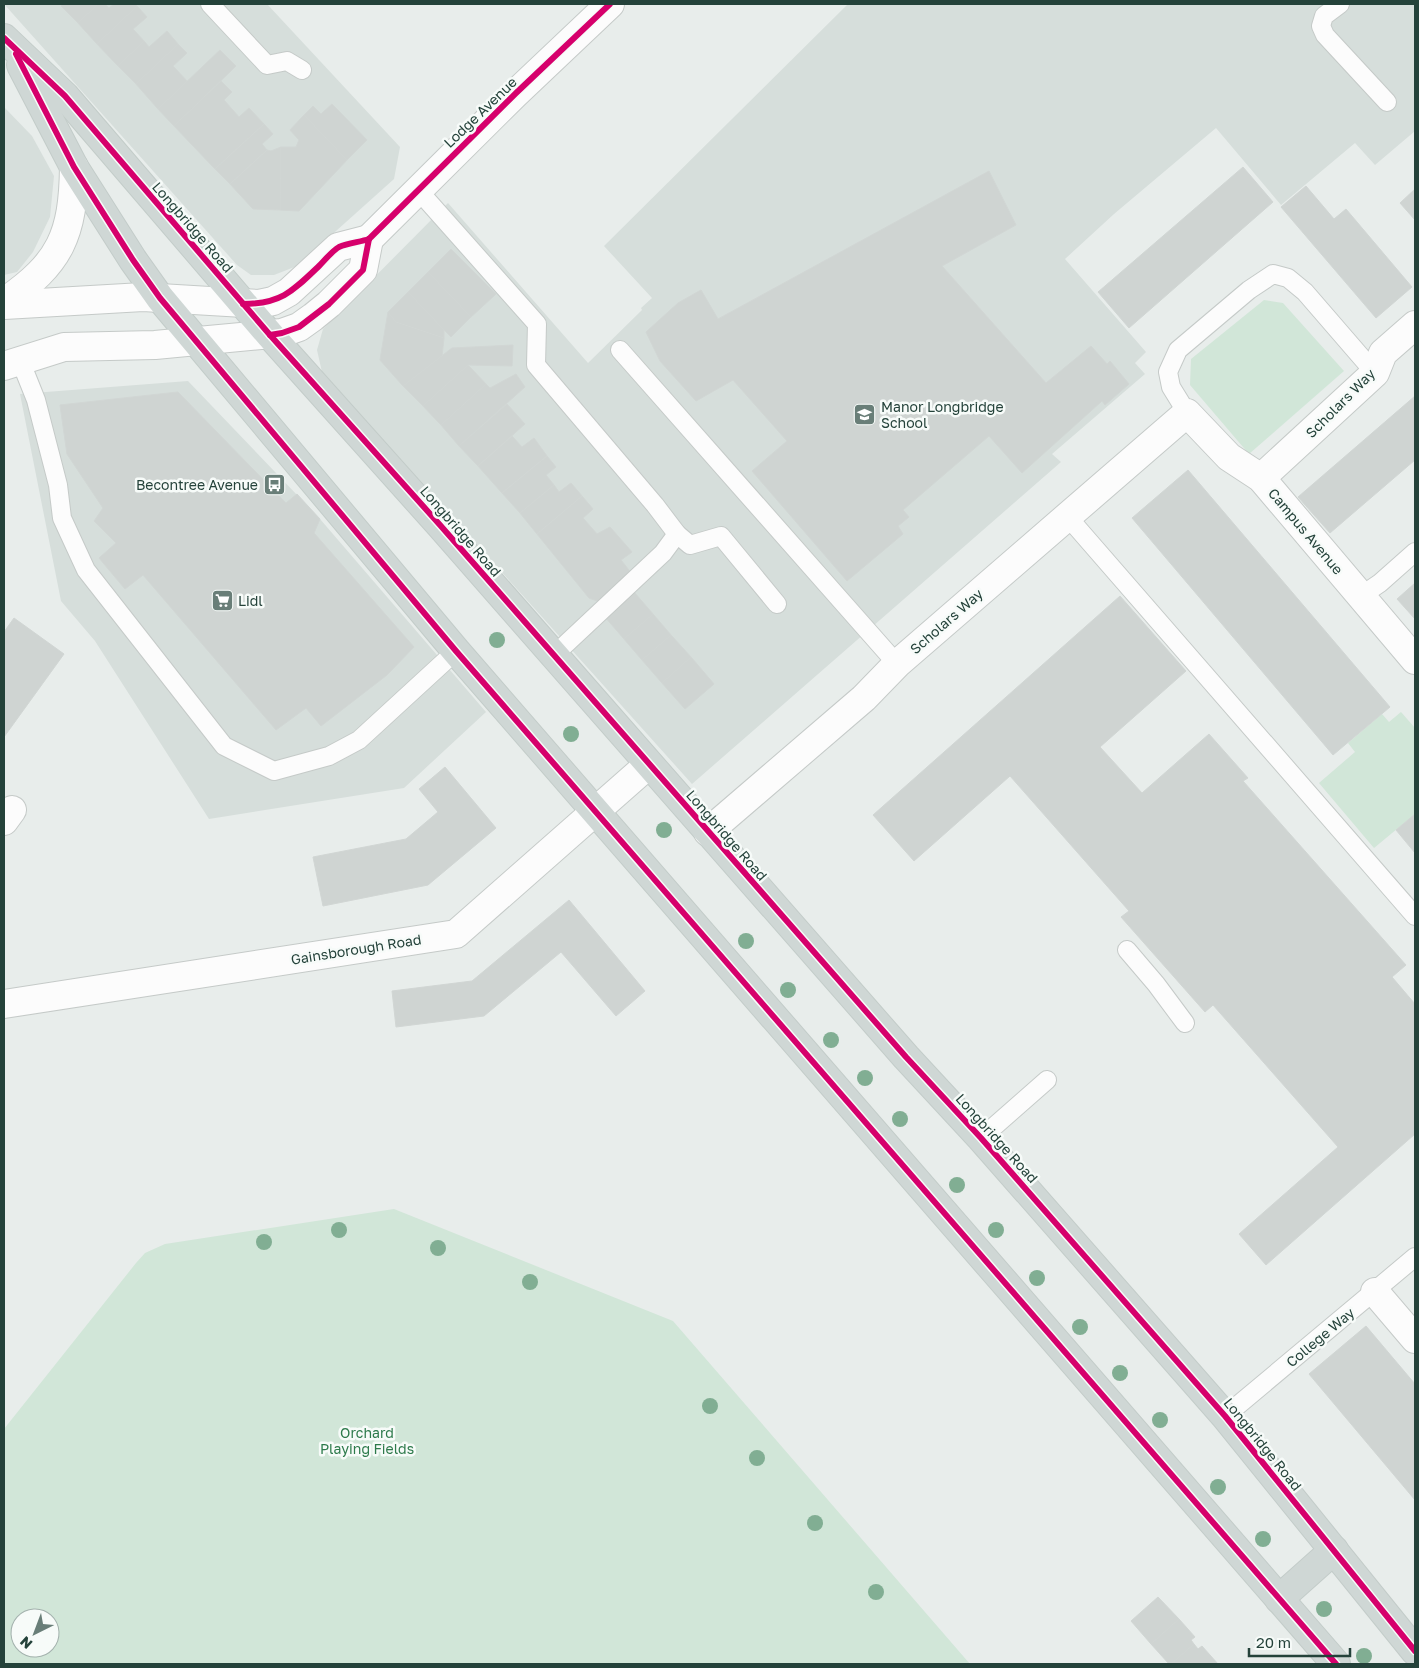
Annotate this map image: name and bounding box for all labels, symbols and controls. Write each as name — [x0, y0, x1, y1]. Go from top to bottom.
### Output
street label: Lodge Avenue — [440, 73, 520, 151]
street label: Longbridge Road — [149, 178, 237, 276]
street label: Scholars Way — [1302, 365, 1378, 441]
place label: Manor Longbridge School — [881, 398, 1004, 431]
school or university icon: Manor Longbridge School — [853, 402, 877, 426]
bus stop icon: Becontree Avenue — [262, 472, 286, 496]
place label: Becontree Avenue — [136, 476, 258, 493]
street label: Longbridge Road — [417, 482, 505, 580]
street label: Campus Avenue — [1265, 484, 1347, 578]
street label: Scholars Way — [906, 585, 986, 657]
supermarket icon: Lidl — [210, 588, 234, 612]
place label: Lidl — [238, 592, 263, 609]
street label: Longbridge Road — [683, 786, 771, 884]
street label: Gainsborough Road — [290, 930, 422, 968]
street label: Longbridge Road — [952, 1090, 1042, 1186]
street label: College Way — [1283, 1304, 1358, 1370]
street label: Longbridge Road — [1220, 1394, 1306, 1494]
park label: Orchard Playing Fields — [320, 1424, 414, 1457]
north arrow — [10, 1608, 60, 1658]
scale bar — [1249, 1626, 1350, 1658]
text: N — [16, 1633, 36, 1653]
text: 20 m — [1256, 1633, 1291, 1651]

